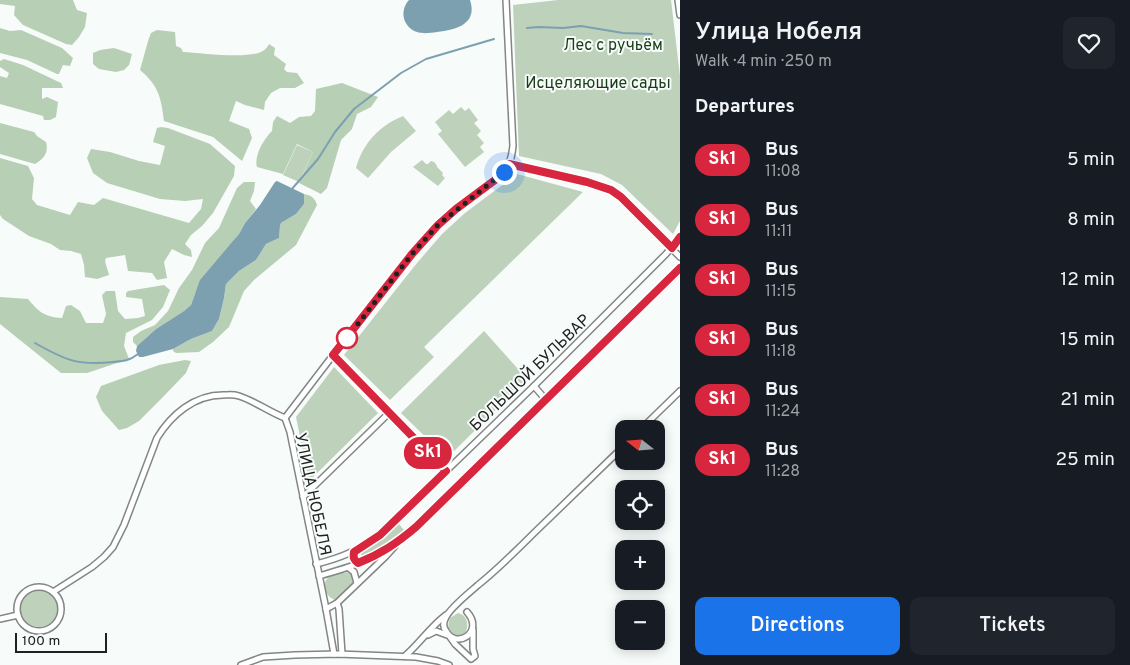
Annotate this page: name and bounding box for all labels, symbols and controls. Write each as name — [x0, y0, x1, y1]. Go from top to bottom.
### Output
button: heart — [1063, 17, 1115, 69]
text: Улица Нобеля — [695, 18, 862, 48]
park label: Лес с ручьём — [563, 36, 663, 56]
text: Walk · 4 min · 250 m — [695, 52, 832, 72]
park label: Исцеляющие сады — [525, 74, 671, 94]
text: Departures — [695, 95, 795, 119]
text: Bus — [765, 138, 799, 162]
text: Sk1 — [708, 148, 737, 171]
text: 5 min — [1067, 148, 1115, 172]
your location — [492, 160, 517, 185]
text: 11:08 — [765, 162, 801, 182]
text: Bus — [765, 198, 799, 222]
text: Sk1 — [708, 208, 737, 231]
text: 8 min — [1067, 208, 1115, 232]
text: 11:11 — [765, 222, 792, 242]
text: Bus — [765, 258, 799, 282]
text: Sk1 — [708, 268, 737, 291]
text: 12 min — [1060, 268, 1115, 292]
text: 11:15 — [765, 282, 796, 302]
street label: БОЛЬШОЙ БУЛЬВАР — [465, 309, 595, 436]
text: Bus — [765, 318, 799, 342]
unlabelled marker — [336, 327, 358, 349]
text: Sk1 — [708, 328, 737, 351]
text: 15 min — [1060, 328, 1115, 352]
text: 11:18 — [765, 342, 796, 362]
text: Bus — [765, 378, 799, 402]
text: Sk1 — [708, 388, 737, 411]
text: 21 min — [1060, 388, 1115, 412]
text: 11:24 — [765, 402, 800, 422]
north arrow — [615, 420, 665, 470]
map controls — [615, 420, 665, 650]
street label: УЛИЦА НОБЕЛЯ — [289, 431, 335, 558]
line badge: Sk1 — [399, 437, 457, 469]
text: Bus — [765, 438, 799, 462]
text: Sk1 — [414, 441, 442, 464]
text: Sk1 — [708, 448, 737, 471]
text: 25 min — [1055, 448, 1115, 472]
text: 11:28 — [765, 462, 800, 482]
button: locate — [615, 480, 665, 530]
button: + — [615, 540, 665, 590]
button: Directions — [695, 597, 900, 655]
button: Tickets — [910, 597, 1115, 655]
button: − — [615, 600, 665, 650]
scale bar — [15, 630, 108, 653]
text: 100 m — [22, 633, 60, 650]

